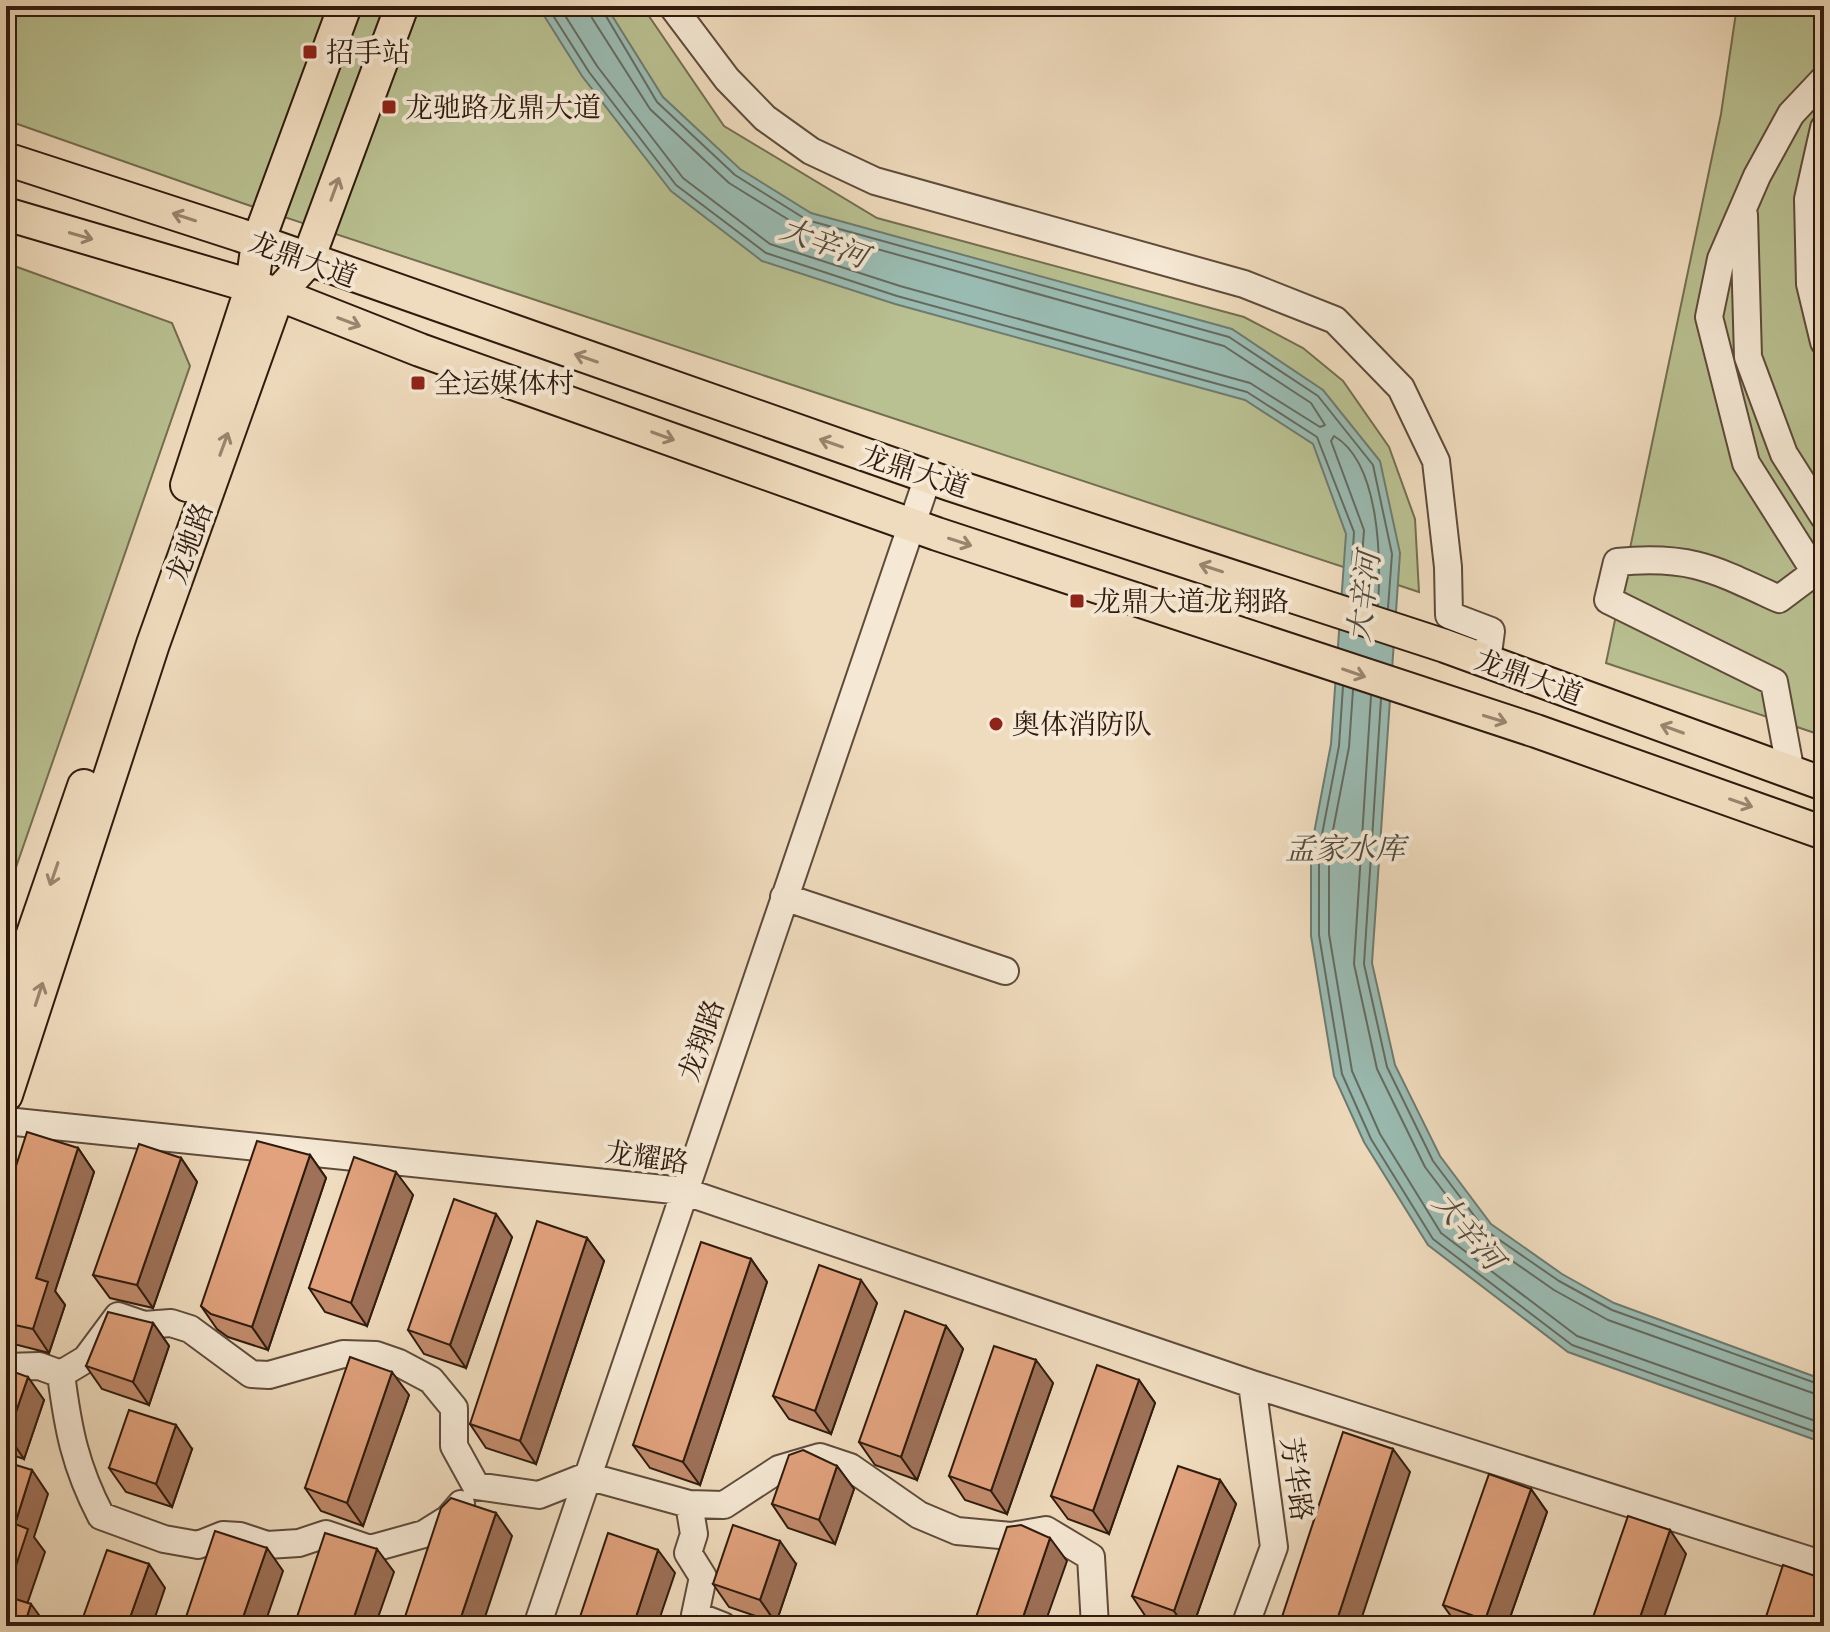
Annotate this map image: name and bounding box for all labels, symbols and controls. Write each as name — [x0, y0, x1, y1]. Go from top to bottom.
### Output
place label: 招手站 — [326, 35, 410, 70]
marker: 招手站 — [301, 43, 319, 61]
place label: 龙驰路龙鼎大道 — [405, 90, 601, 125]
marker: 龙驰路龙鼎大道 — [380, 98, 398, 116]
one-way arrow — [329, 177, 343, 201]
one-way arrow — [172, 209, 198, 224]
water label: 大辛河 — [776, 211, 877, 277]
street label: 龙鼎大道 — [244, 224, 361, 295]
one-way arrow — [67, 229, 93, 244]
one-way arrow — [336, 316, 361, 330]
one-way arrow — [574, 350, 598, 364]
place label: 全运媒体村 — [434, 366, 574, 401]
marker: 全运媒体村 — [409, 374, 427, 392]
one-way arrow — [650, 430, 675, 445]
one-way arrow — [218, 432, 233, 457]
one-way arrow — [819, 435, 844, 450]
street label: 龙鼎大道 — [856, 438, 974, 505]
street label: 龙驰路 — [159, 498, 220, 589]
one-way arrow — [948, 536, 973, 551]
water label: 大辛河 — [1341, 545, 1388, 644]
one-way arrow — [1199, 559, 1224, 574]
place label: 龙鼎大道龙翔路 — [1093, 584, 1289, 619]
marker: 龙鼎大道龙翔路 — [1068, 592, 1086, 610]
street label: 龙鼎大道 — [1470, 642, 1587, 713]
one-way arrow — [1341, 667, 1366, 682]
place label: 奥体消防队 — [1012, 707, 1152, 742]
one-way arrow — [1481, 712, 1507, 727]
marker: 奥体消防队 — [987, 715, 1005, 733]
one-way arrow — [1660, 721, 1684, 735]
one-way arrow — [1728, 797, 1753, 812]
water label: 孟家水库 — [1285, 831, 1410, 867]
one-way arrow — [45, 861, 60, 886]
one-way arrow — [32, 982, 47, 1008]
street label: 龙翔路 — [671, 995, 732, 1086]
street label: 龙耀路 — [603, 1134, 691, 1181]
water label: 大辛河 — [1425, 1185, 1514, 1281]
street label: 芳华路 — [1273, 1435, 1320, 1523]

